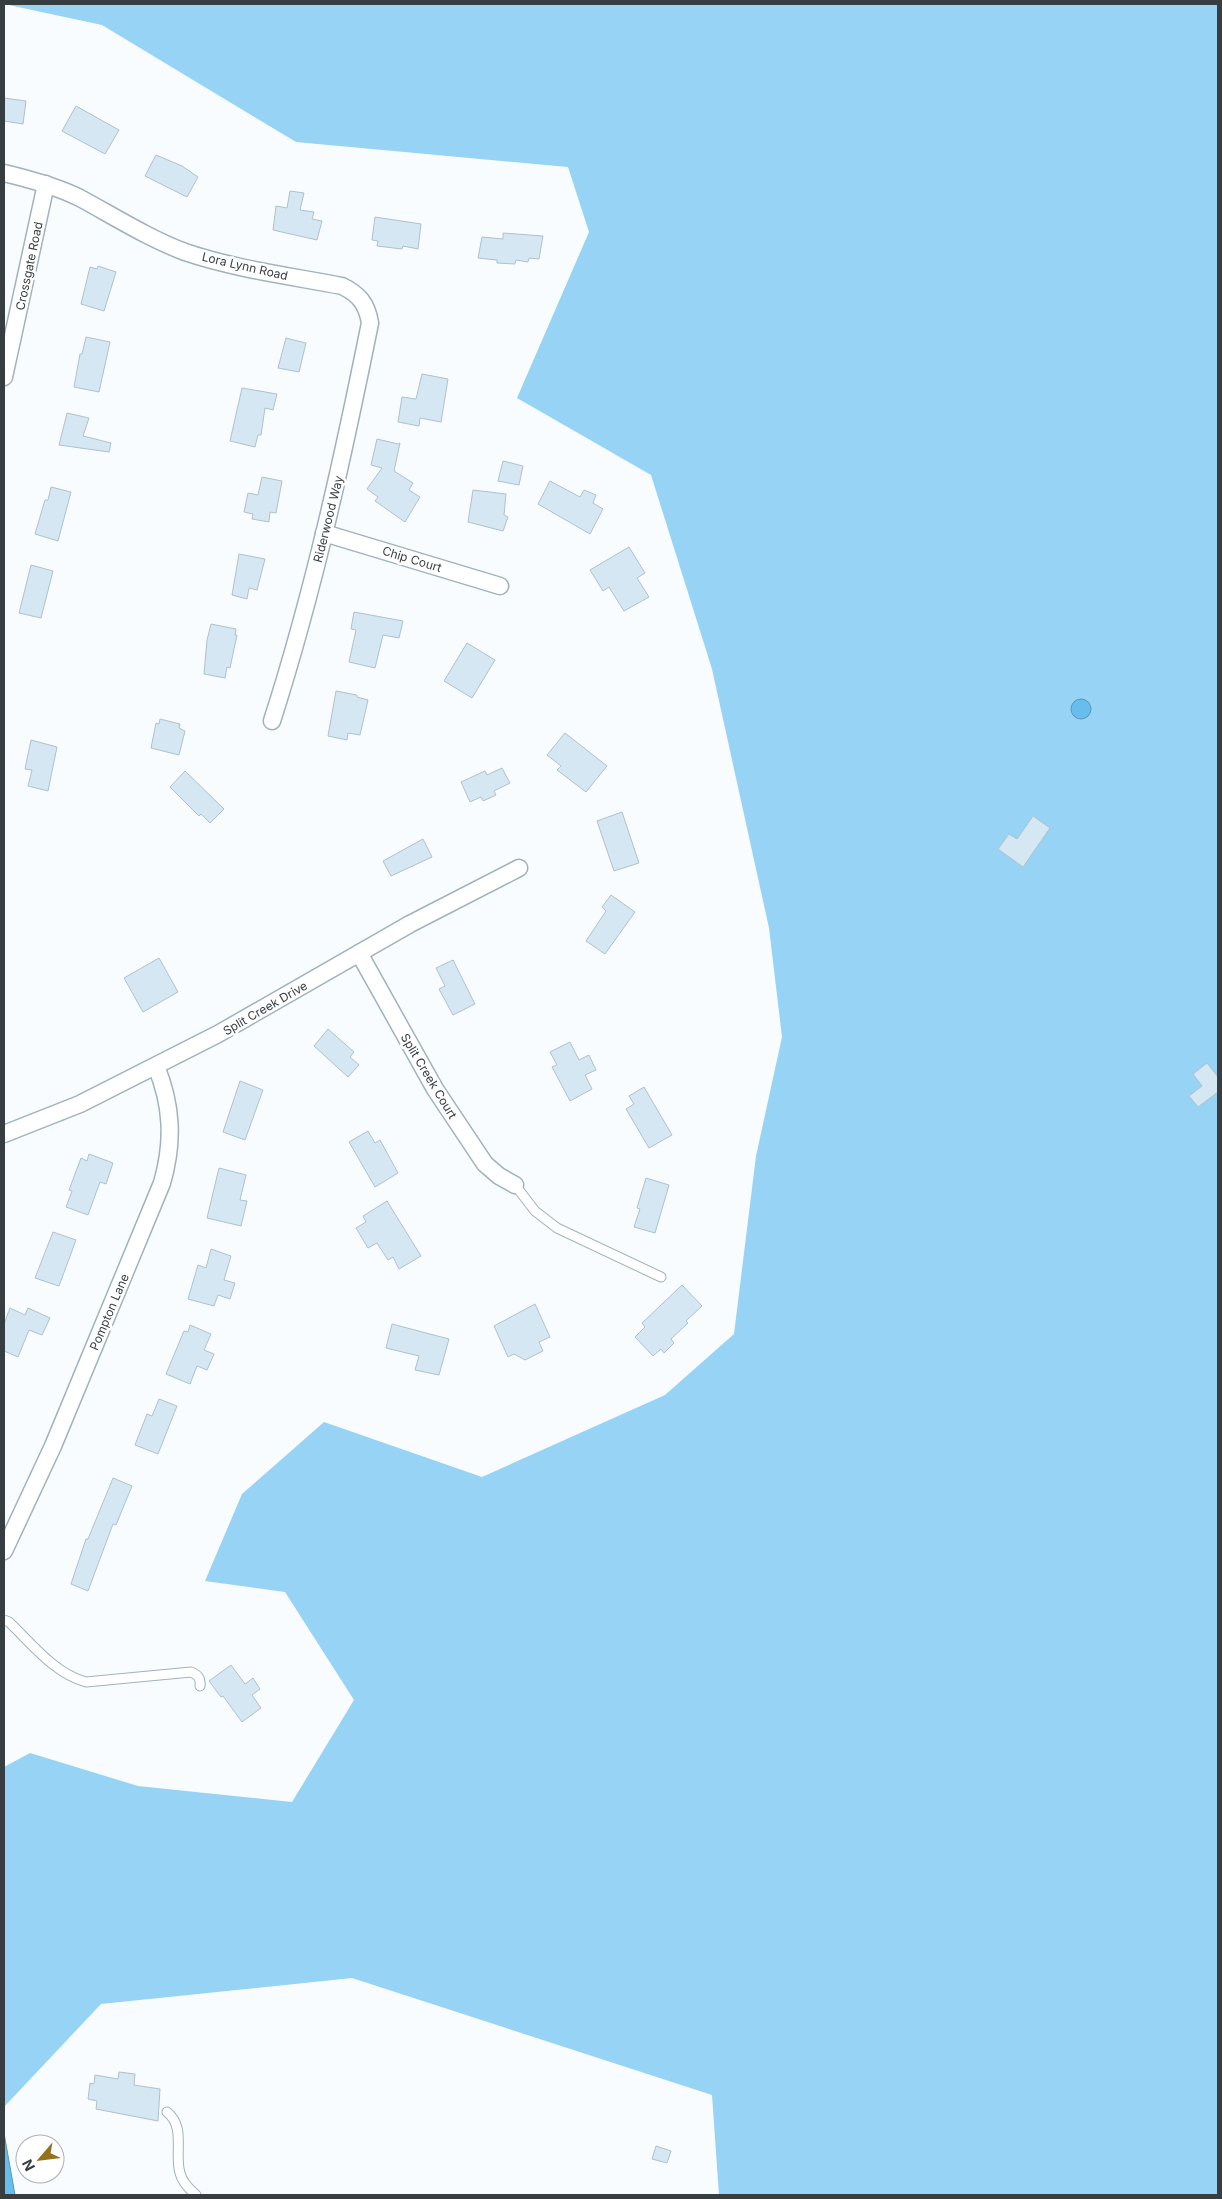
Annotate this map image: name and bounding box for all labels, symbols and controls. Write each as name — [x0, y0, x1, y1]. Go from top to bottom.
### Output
street label: Crossgate Road — [12, 220, 46, 312]
street label: Lora Lynn Road — [201, 249, 289, 283]
street label: Riderwood Way — [310, 474, 346, 564]
street label: Chip Court — [381, 543, 444, 575]
street label: Split Creek Drive — [220, 978, 310, 1038]
street label: Split Creek Court — [398, 1031, 460, 1121]
street label: Pompton Lane — [86, 1271, 132, 1353]
north arrow — [15, 2134, 65, 2184]
text: N — [18, 2157, 38, 2174]

